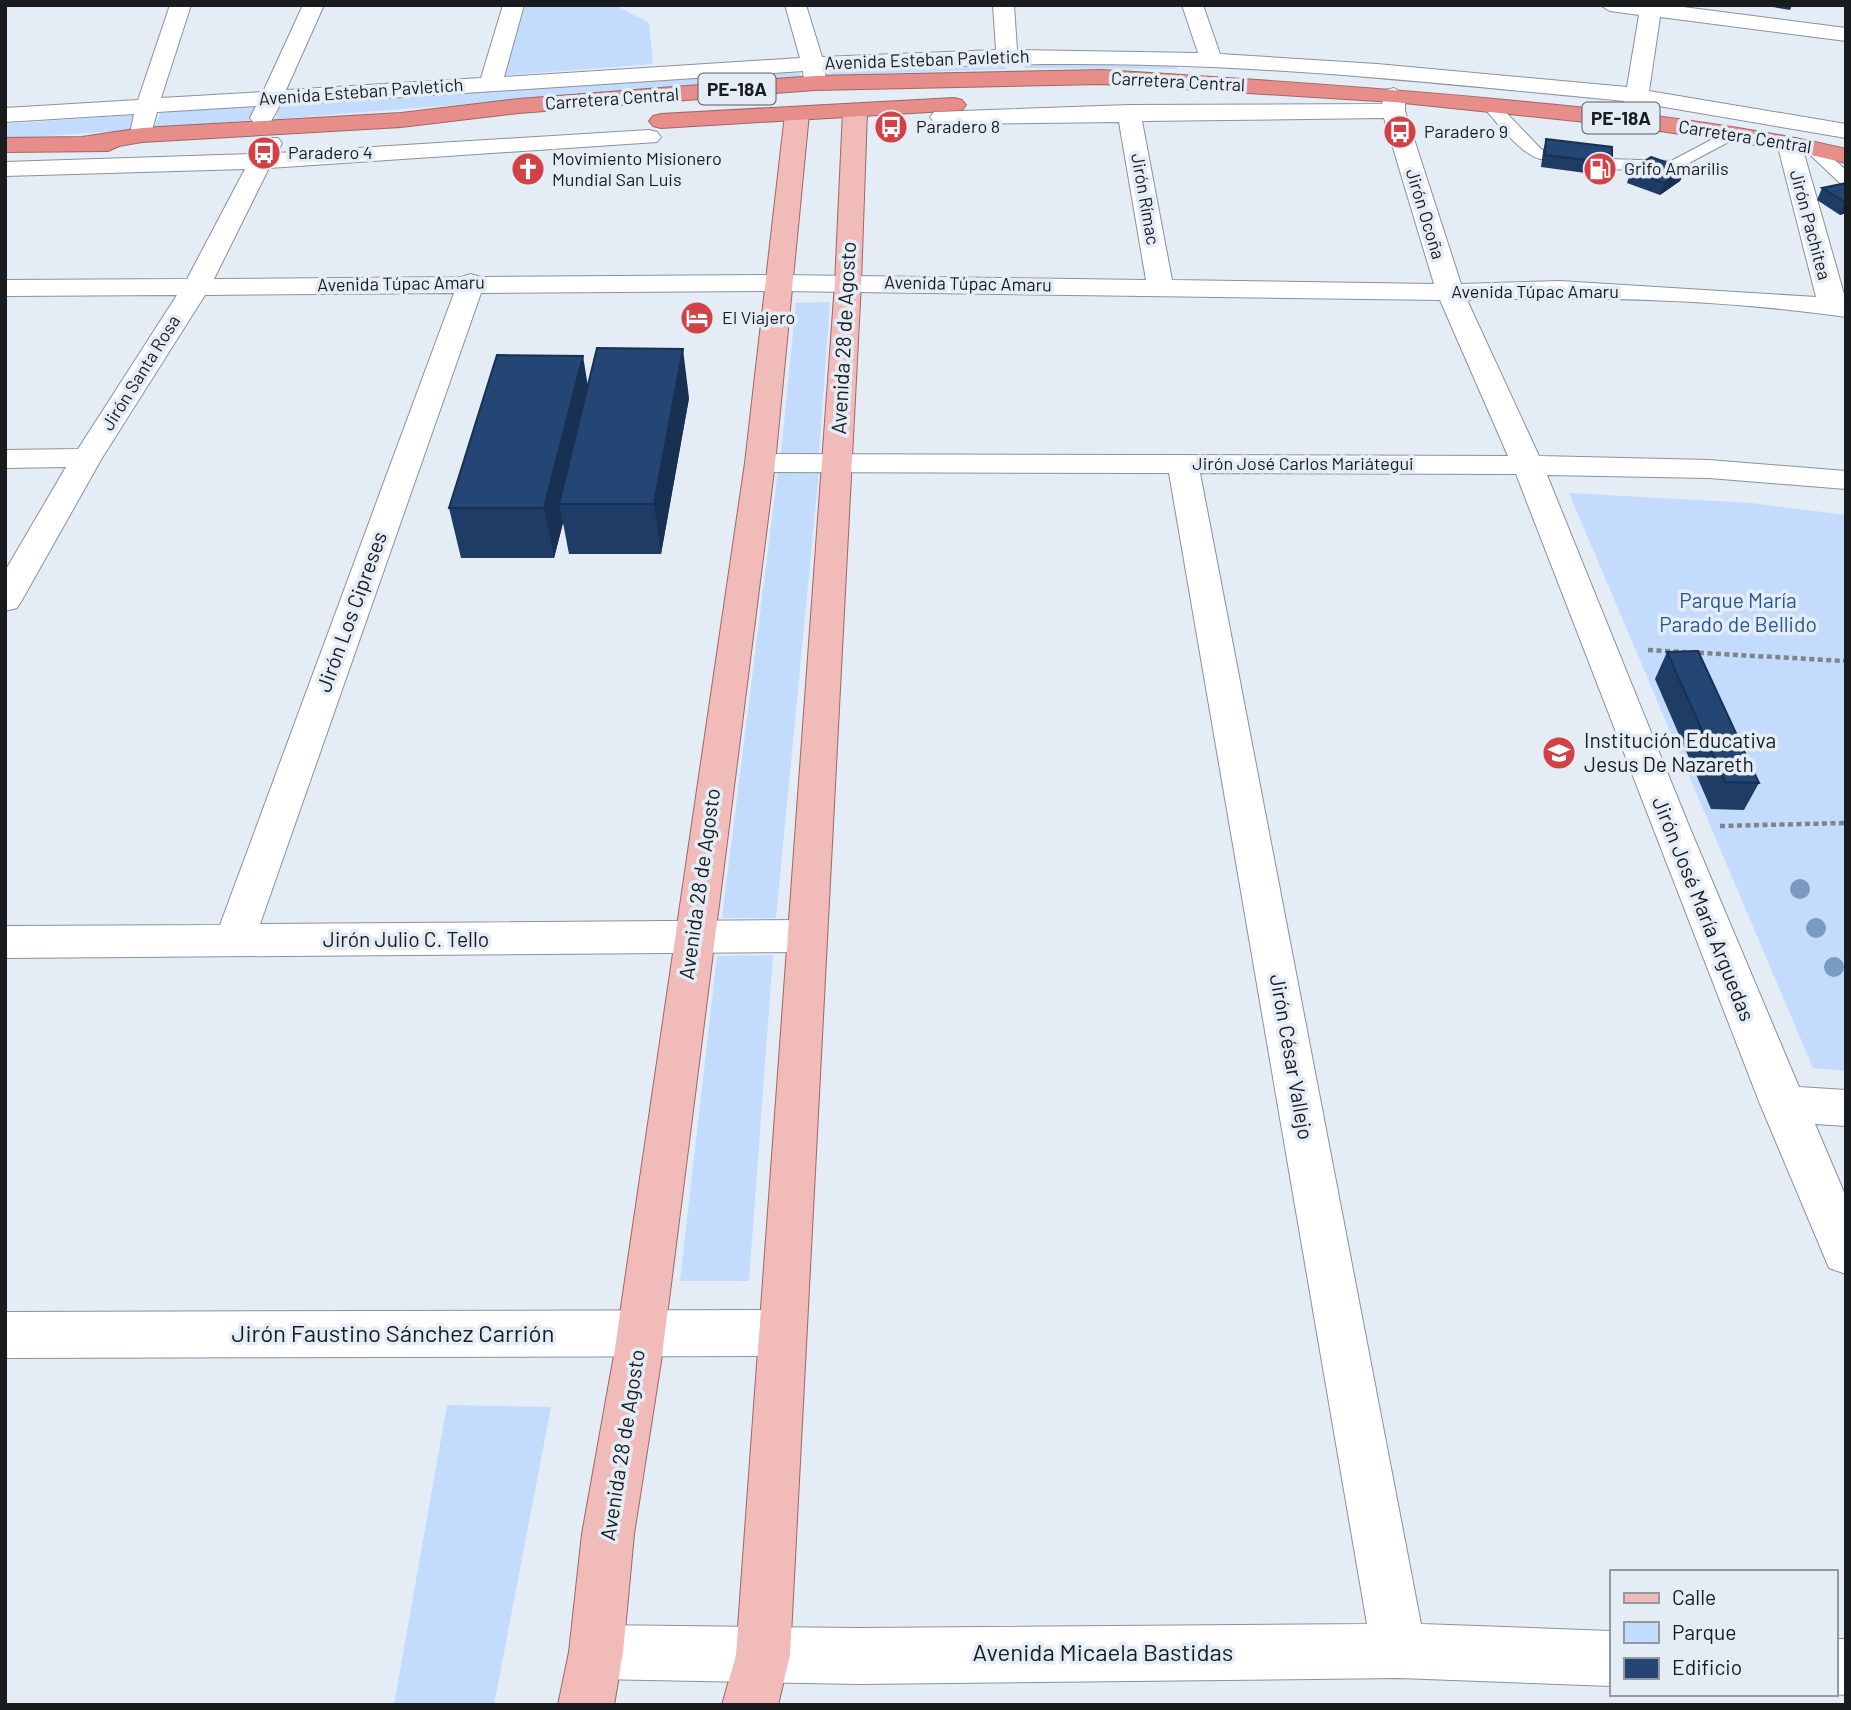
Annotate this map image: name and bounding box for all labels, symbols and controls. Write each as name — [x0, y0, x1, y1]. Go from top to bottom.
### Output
street label: Avenida Esteban Pavletich — [824, 44, 1030, 74]
street label: Carretera Central — [1110, 67, 1246, 96]
street label: Avenida Esteban Pavletich — [258, 73, 464, 109]
road number: PE-18A — [698, 74, 776, 104]
street label: Carretera Central — [544, 82, 680, 114]
road number: PE-18A — [1582, 102, 1660, 134]
bus stop icon: Paradero 8 — [872, 108, 910, 146]
bus stop icon: Paradero 9 — [1381, 113, 1419, 151]
place label: Paradero 8 — [916, 115, 1000, 137]
street label: Carretera Central — [1677, 115, 1813, 157]
place label: Paradero 9 — [1424, 120, 1508, 142]
bus stop icon: Paradero 4 — [245, 134, 283, 172]
place label: Paradero 4 — [288, 141, 373, 163]
place label: Movimiento Misionero Mundial San Luis — [552, 147, 722, 190]
church icon: Movimiento Misionero Mundial San Luis — [509, 150, 547, 188]
fuel station icon: Grifo Amarilis — [1581, 150, 1619, 188]
street label: Jirón Rímac — [1127, 151, 1165, 246]
place label: Grifo Amarilis — [1624, 157, 1729, 179]
street label: Jirón Ocoña — [1402, 166, 1450, 262]
street label: Jirón Pachitea — [1786, 167, 1836, 282]
street label: Avenida 28 de Agosto — [825, 241, 860, 435]
street label: Avenida Túpac Amaru — [317, 271, 485, 295]
street label: Avenida Túpac Amaru — [884, 271, 1052, 295]
street label: Avenida Túpac Amaru — [1451, 280, 1619, 302]
hotel icon: El Viajero — [678, 299, 716, 337]
place label: El Viajero — [722, 306, 795, 328]
street label: Jirón Santa Rosa — [96, 311, 184, 434]
street label: Jirón José Carlos Mariátegui — [1192, 452, 1414, 474]
street label: Jirón Los Cipreses — [310, 528, 391, 695]
park label: Parque María Parado de Bellido — [1659, 587, 1817, 636]
place label: Institución Educativa Jesus De Nazareth — [1584, 727, 1776, 776]
school or university icon: Institución Educativa Jesus De Nazareth — [1540, 734, 1578, 772]
street label: Avenida 28 de Agosto — [673, 786, 724, 981]
street label: Jirón José María Arguedas — [1648, 793, 1761, 1024]
street label: Jirón Julio C. Tello — [323, 926, 489, 951]
street label: Jirón César Vallejo — [1266, 972, 1319, 1142]
street label: Jirón Faustino Sánchez Carrión — [232, 1318, 554, 1347]
street label: Avenida 28 de Agosto — [594, 1347, 649, 1542]
legend — [1610, 1570, 1837, 1696]
text: Calle — [1672, 1584, 1716, 1609]
text: Parque — [1672, 1619, 1737, 1644]
street label: Avenida Micaela Bastidas — [973, 1637, 1233, 1666]
text: Edificio — [1672, 1654, 1742, 1679]

